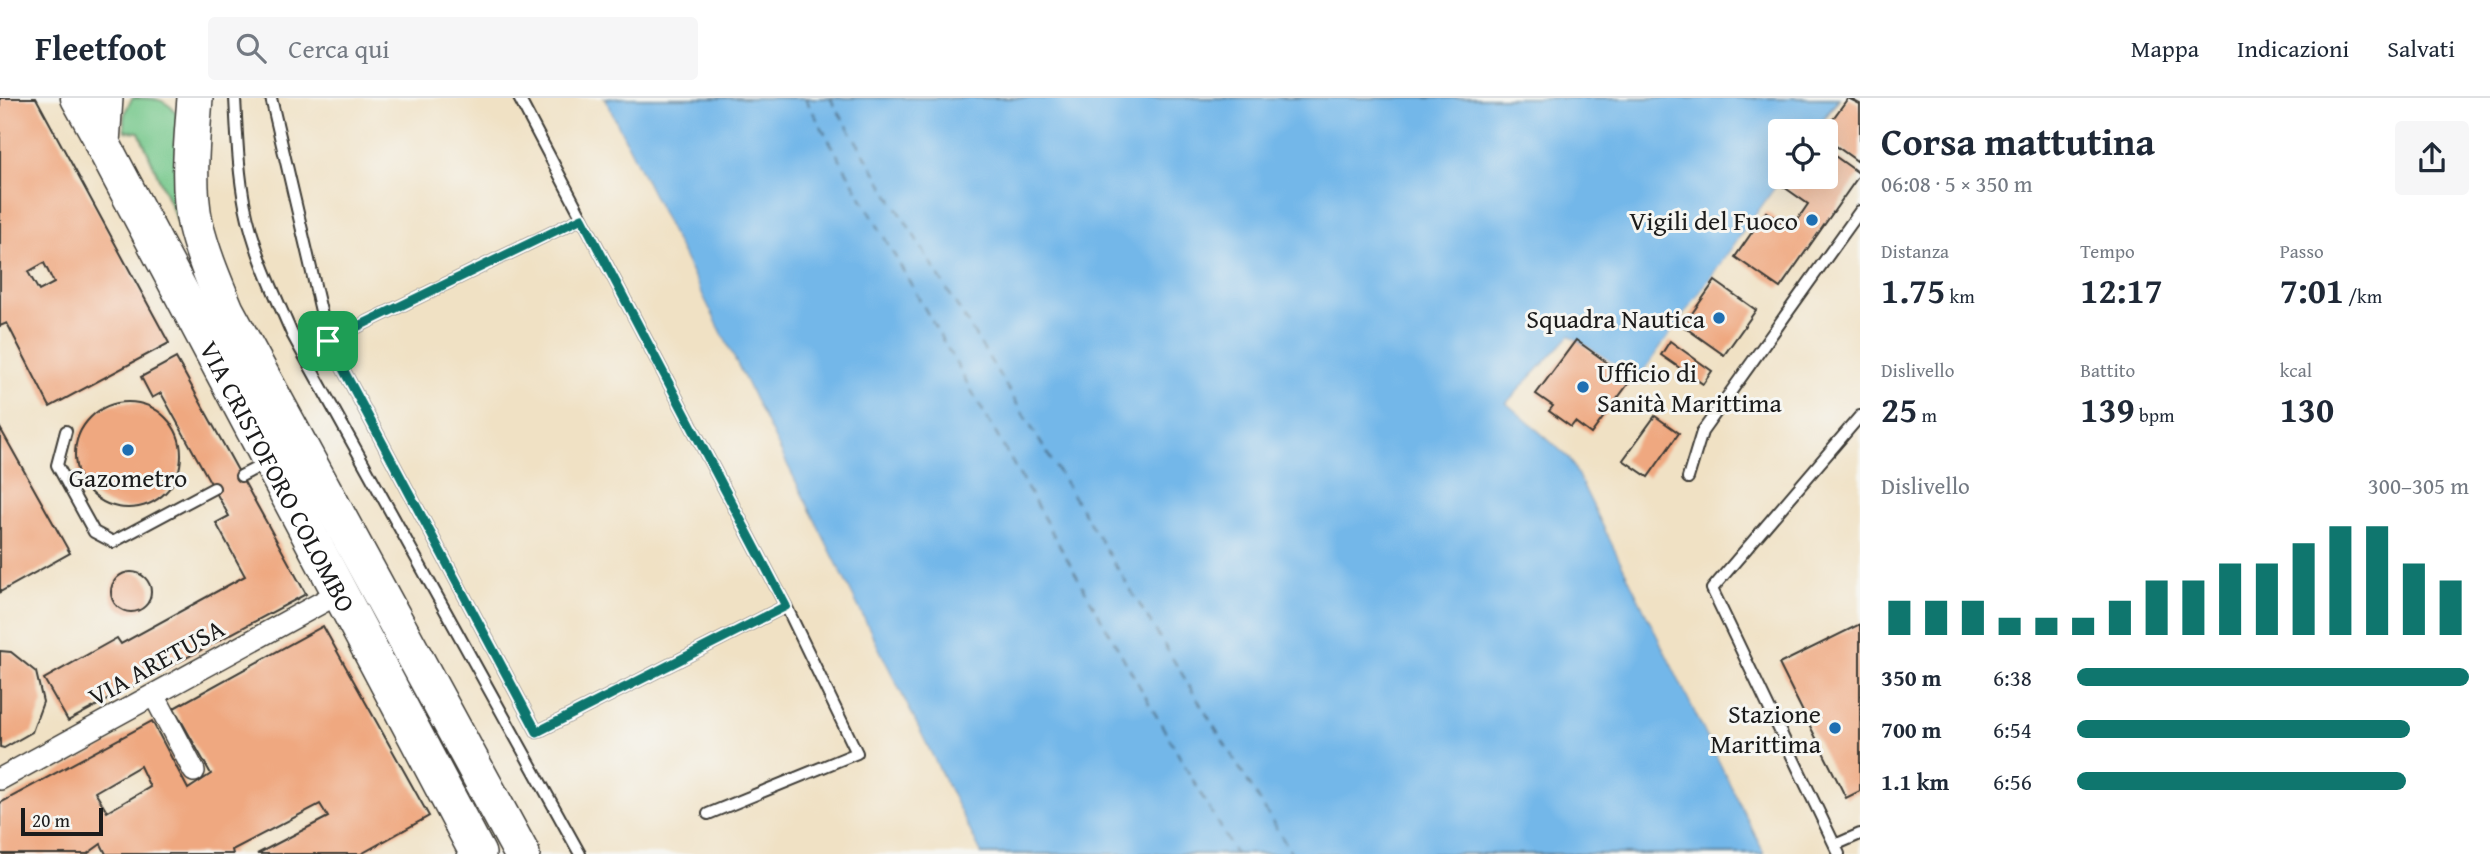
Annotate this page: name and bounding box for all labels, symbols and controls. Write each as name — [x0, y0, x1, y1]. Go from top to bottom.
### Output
search box — [208, 17, 698, 80]
text: Fleetfoot — [35, 24, 166, 72]
icon: search — [232, 29, 270, 67]
text: Cerca qui — [288, 29, 390, 68]
text: Mappa — [2131, 31, 2199, 66]
text: Indicazioni — [2237, 31, 2349, 66]
text: Salvati — [2387, 31, 2455, 66]
text: Corsa mattutina — [1881, 113, 2155, 169]
map controls — [1768, 119, 1838, 189]
button: locate — [1768, 119, 1838, 189]
button: share — [2395, 121, 2469, 195]
text: 06:08 · 5 × 350 m — [1881, 167, 2033, 200]
place label: Vigili del Fuoco — [1629, 201, 1798, 240]
marker: Vigili del Fuoco — [1804, 212, 1820, 228]
text: Distanza — [1881, 237, 1949, 265]
text: Tempo — [2080, 237, 2135, 265]
text: Passo — [2280, 237, 2324, 265]
text: 1.75 — [1881, 265, 1945, 316]
text: 12:17 — [2080, 265, 2163, 316]
text: 7:01 — [2280, 265, 2344, 316]
text: km — [1945, 282, 1975, 310]
text: /km — [2344, 282, 2382, 310]
place label: Squadra Nautica — [1526, 299, 1706, 338]
marker: Squadra Nautica — [1711, 310, 1727, 326]
pin — [298, 311, 358, 371]
icon: arrive — [309, 322, 347, 360]
street label: VIA CRISTOFORO COLOMBO — [190, 334, 366, 619]
place label: Ufficio di Sanità Marittima — [1597, 353, 1783, 422]
text: Dislivello — [1881, 356, 1954, 384]
text: Battito — [2080, 356, 2135, 384]
text: kcal — [2280, 356, 2312, 384]
marker: Ufficio di Sanità Marittima — [1575, 379, 1591, 395]
text: 25 — [1881, 384, 1917, 435]
text: 139 — [2080, 384, 2135, 435]
text: 130 — [2280, 384, 2334, 435]
text: m — [1917, 401, 1937, 429]
text: bpm — [2135, 401, 2175, 429]
marker: Gazometro — [120, 442, 136, 458]
place label: Gazometro — [69, 458, 187, 497]
text: Dislivello — [1881, 469, 1970, 502]
text: 300–305 m — [2368, 469, 2469, 502]
street label: VIA ARETUSA — [81, 608, 231, 716]
text: 350 m — [1881, 661, 1942, 694]
text: 6:38 — [1993, 661, 2032, 694]
place label: Stazione Marittima — [1710, 694, 1822, 763]
text: 700 m — [1881, 713, 1942, 746]
text: 6:54 — [1993, 713, 2032, 746]
marker: Stazione Marittima — [1827, 720, 1843, 736]
text: 1.1 km — [1881, 765, 1949, 798]
text: 6:56 — [1993, 765, 2032, 798]
scale bar — [21, 805, 103, 837]
text: 20 m — [32, 806, 70, 834]

